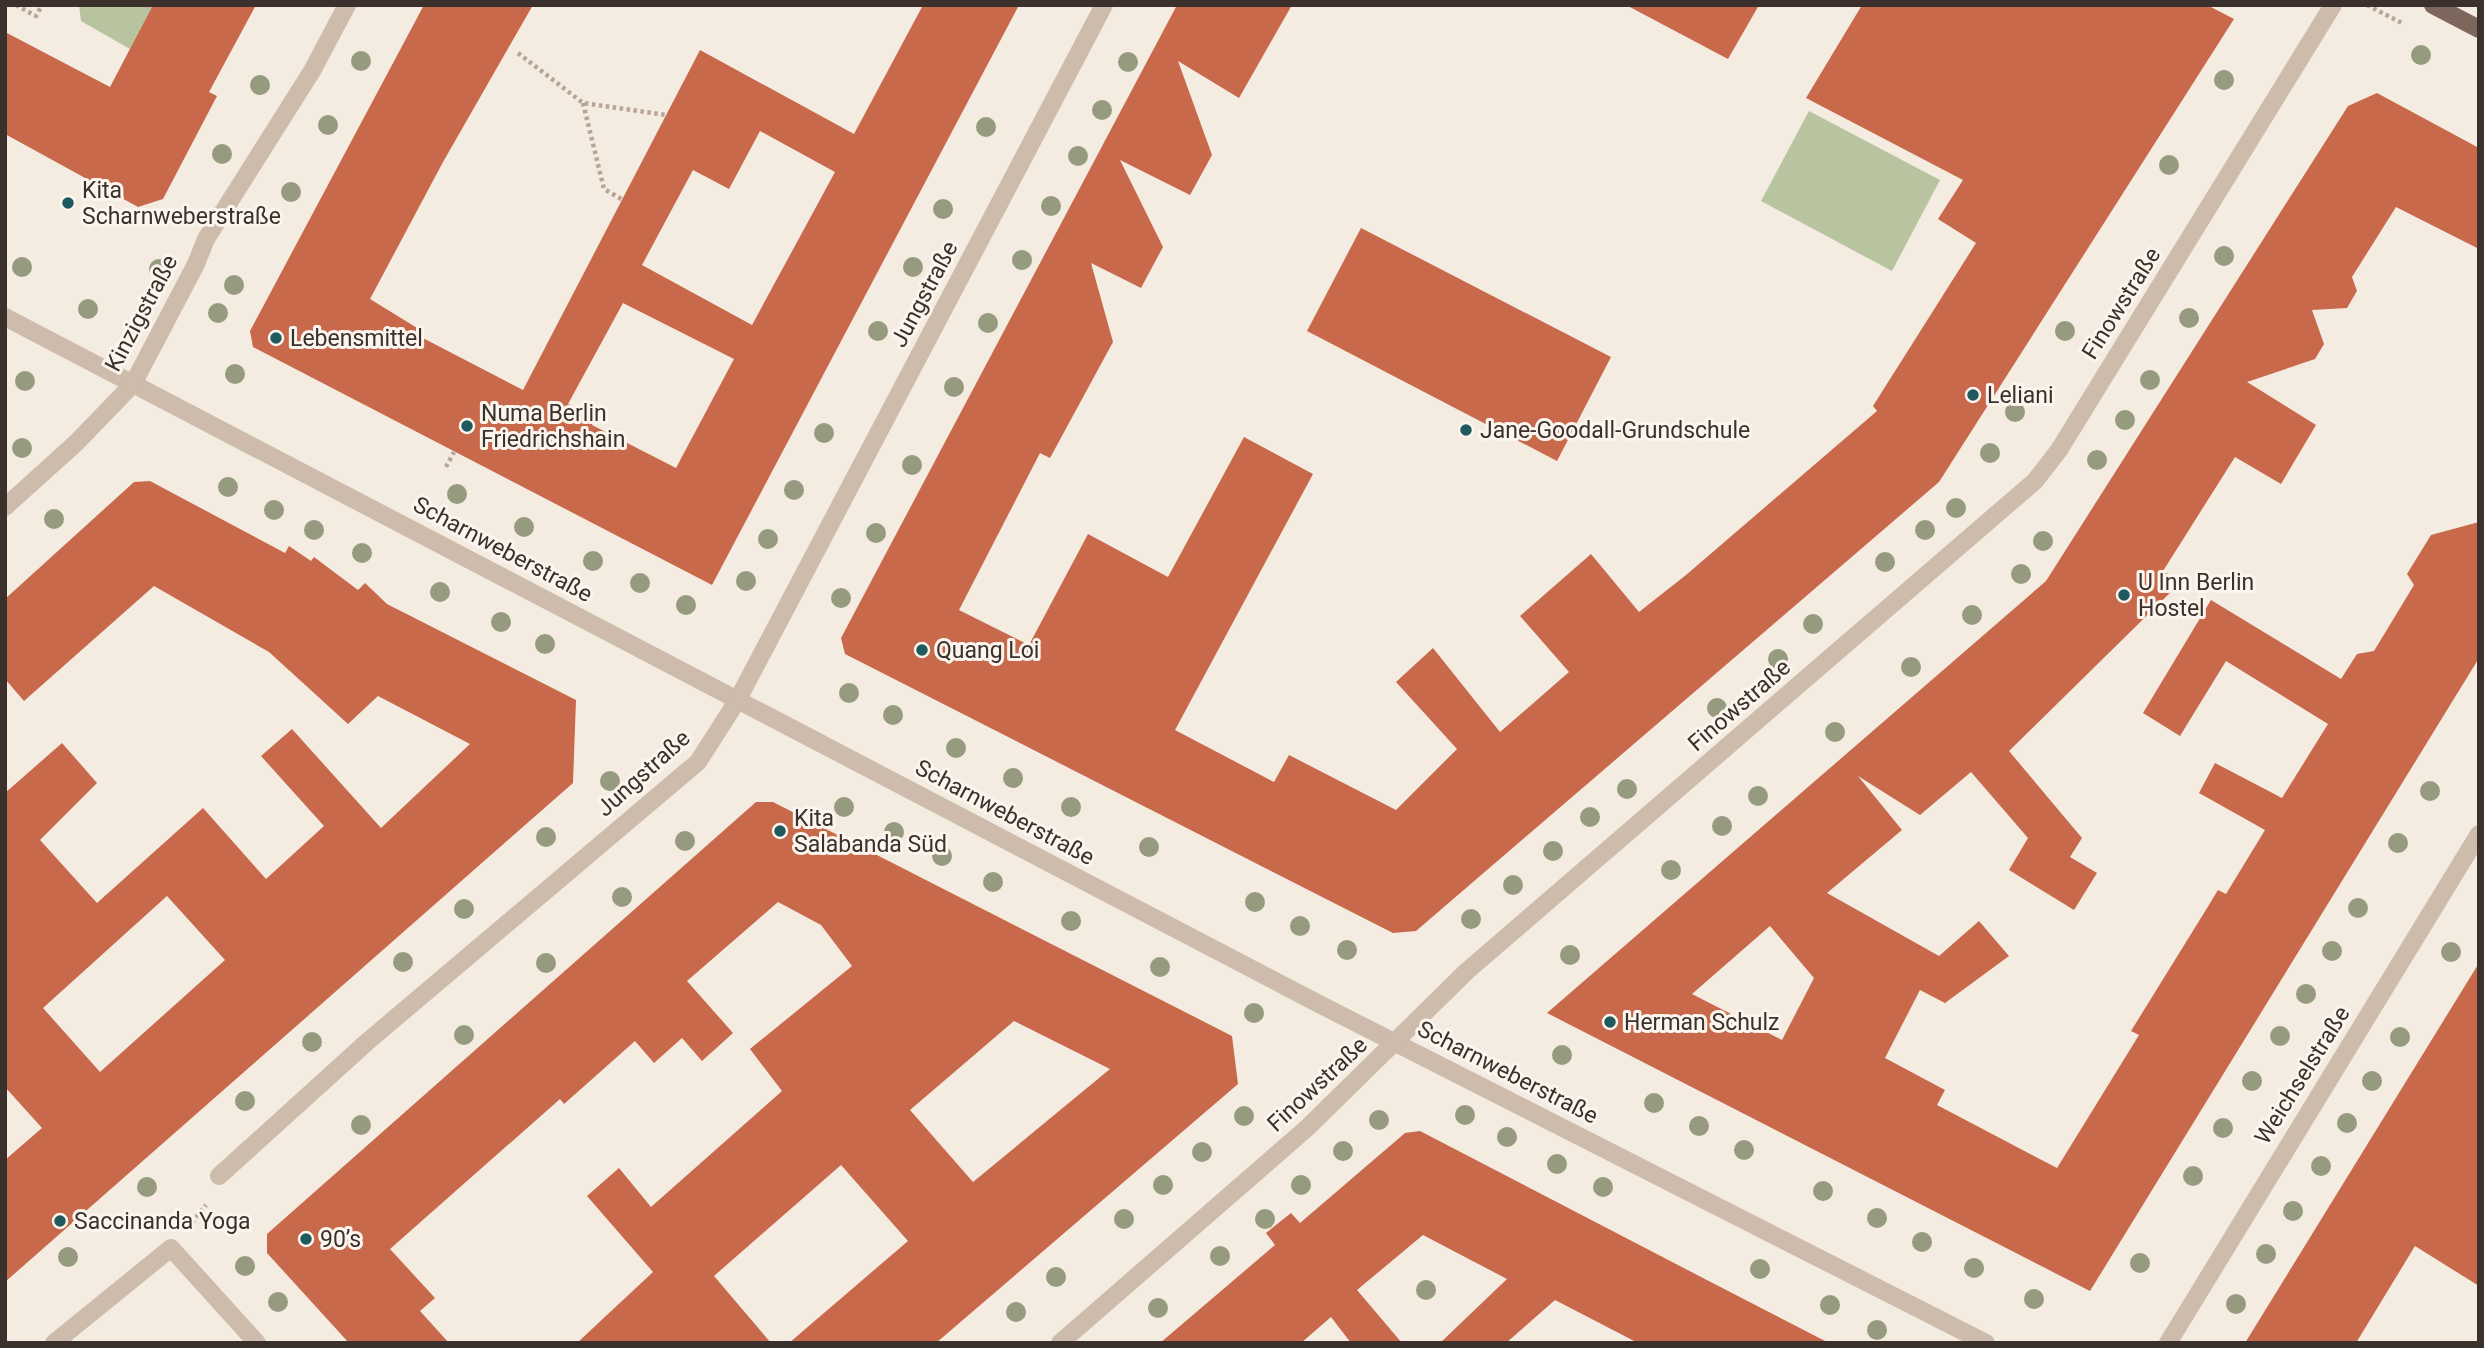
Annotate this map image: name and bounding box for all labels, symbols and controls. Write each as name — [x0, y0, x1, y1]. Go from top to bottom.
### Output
place label: Kita Scharnweberstraße — [82, 177, 281, 230]
marker: Kita Scharnweberstraße — [60, 195, 76, 211]
street label: Jungstraße — [885, 237, 964, 352]
street label: Finowstraße — [2076, 242, 2166, 364]
street label: Kinzigstraße — [100, 250, 183, 376]
place label: Lebensmittel — [290, 325, 423, 352]
marker: Lebensmittel — [268, 330, 284, 346]
place label: Leliani — [1987, 382, 2054, 409]
marker: Leliani — [1965, 387, 1981, 403]
place label: Numa Berlin Friedrichshain — [481, 400, 625, 453]
place label: Jane-Goodall-Grundschule — [1480, 417, 1750, 444]
marker: Numa Berlin Friedrichshain — [459, 418, 475, 434]
marker: Jane-Goodall-Grundschule — [1458, 422, 1474, 438]
street label: Scharnweberstraße — [409, 491, 597, 608]
place label: U Inn Berlin Hostel — [2138, 569, 2254, 622]
marker: U Inn Berlin Hostel — [2116, 587, 2132, 603]
place label: Quang Loi — [936, 637, 1039, 664]
marker: Quang Loi — [914, 642, 930, 658]
street label: Finowstraße — [1683, 654, 1796, 757]
street label: Jungstraße — [591, 724, 696, 822]
street label: Scharnweberstraße — [911, 754, 1099, 871]
place label: Kita Salabanda Süd — [794, 805, 947, 858]
marker: Kita Salabanda Süd — [772, 823, 788, 839]
street label: Weichselstraße — [2249, 1001, 2356, 1149]
place label: Herman Schulz — [1624, 1009, 1780, 1036]
marker: Herman Schulz — [1602, 1014, 1618, 1030]
street label: Scharnweberstraße — [1413, 1015, 1603, 1130]
street label: Finowstraße — [1262, 1031, 1373, 1137]
place label: Saccinanda Yoga — [74, 1208, 251, 1235]
marker: Saccinanda Yoga — [52, 1213, 68, 1229]
place label: 90’s — [320, 1226, 361, 1253]
marker: 90’s — [298, 1231, 314, 1247]

